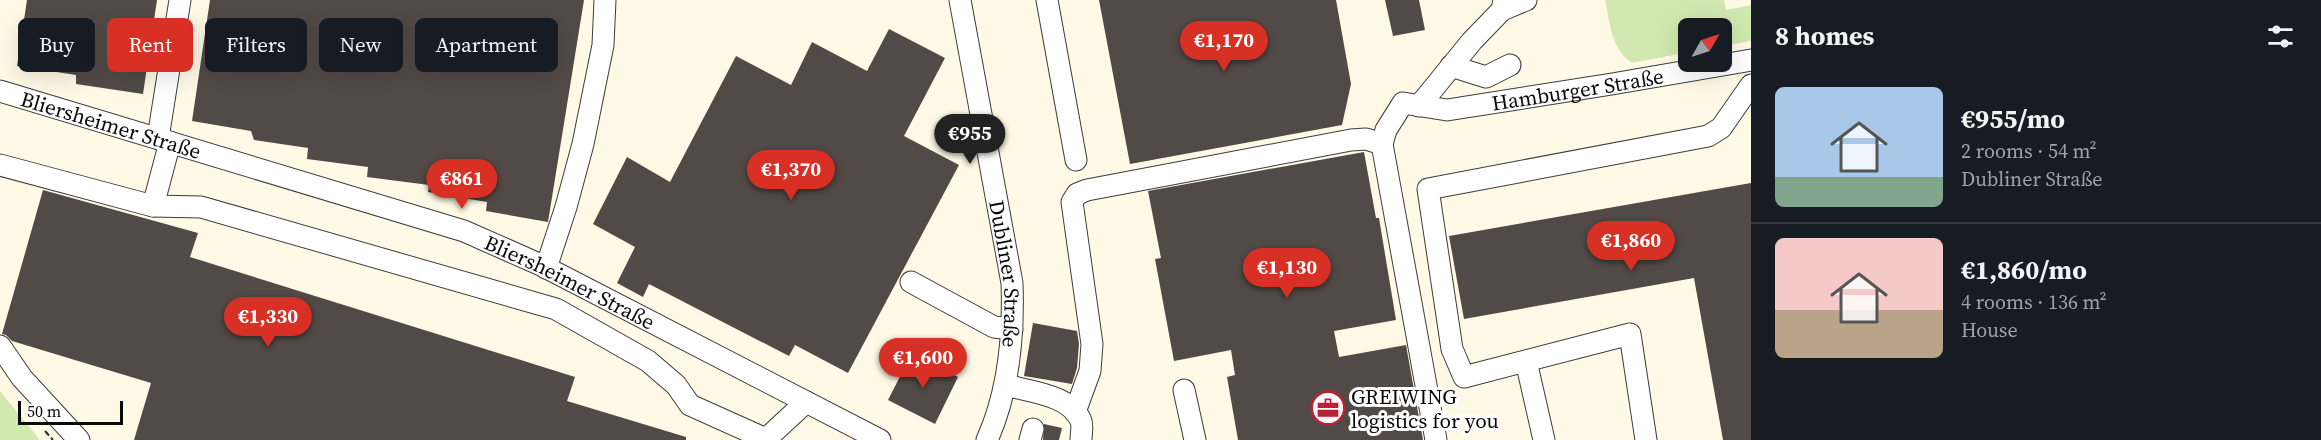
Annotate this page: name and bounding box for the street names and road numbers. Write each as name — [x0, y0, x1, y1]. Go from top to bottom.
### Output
street label: Hamburger Straße — [1489, 61, 1666, 117]
street label: Bliersheimer Straße — [17, 84, 205, 165]
street label: Dubliner Straße — [983, 198, 1027, 349]
street label: Bliersheimer Straße — [480, 227, 660, 336]

